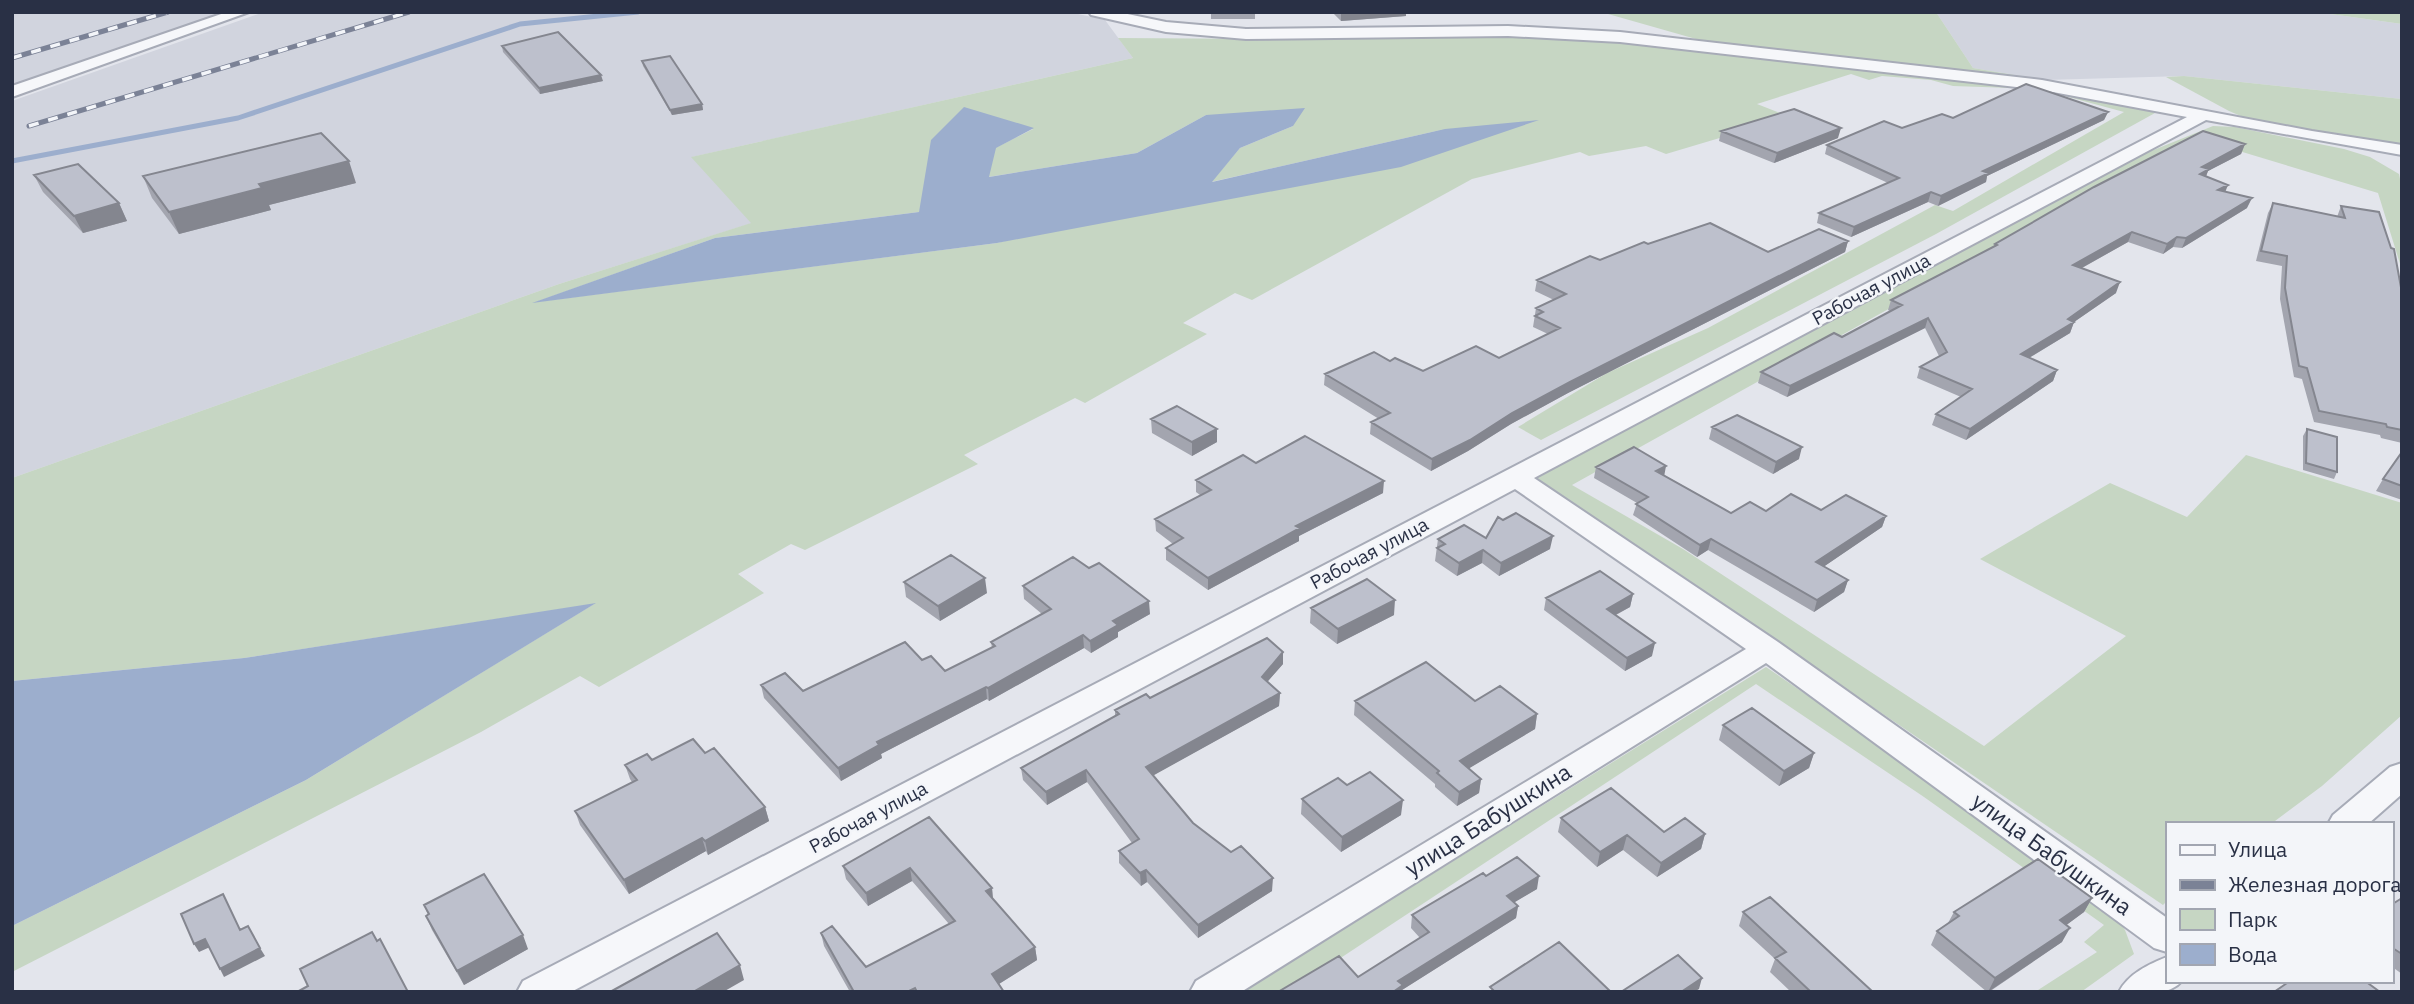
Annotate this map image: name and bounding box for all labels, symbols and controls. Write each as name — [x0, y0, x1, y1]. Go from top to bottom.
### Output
street label: Рабочая улица — [1808, 248, 1934, 330]
street label: Рабочая улица — [1306, 512, 1432, 594]
street label: улица Бабушкина — [1399, 756, 1576, 882]
street label: Рабочая улица — [805, 776, 931, 858]
street label: улица Бабушкина — [1967, 785, 2139, 921]
legend — [2166, 822, 2393, 983]
text: Улица — [2228, 835, 2287, 863]
text: Железная дорога — [2228, 870, 2401, 898]
text: Парк — [2228, 905, 2278, 933]
text: Вода — [2228, 940, 2277, 968]

